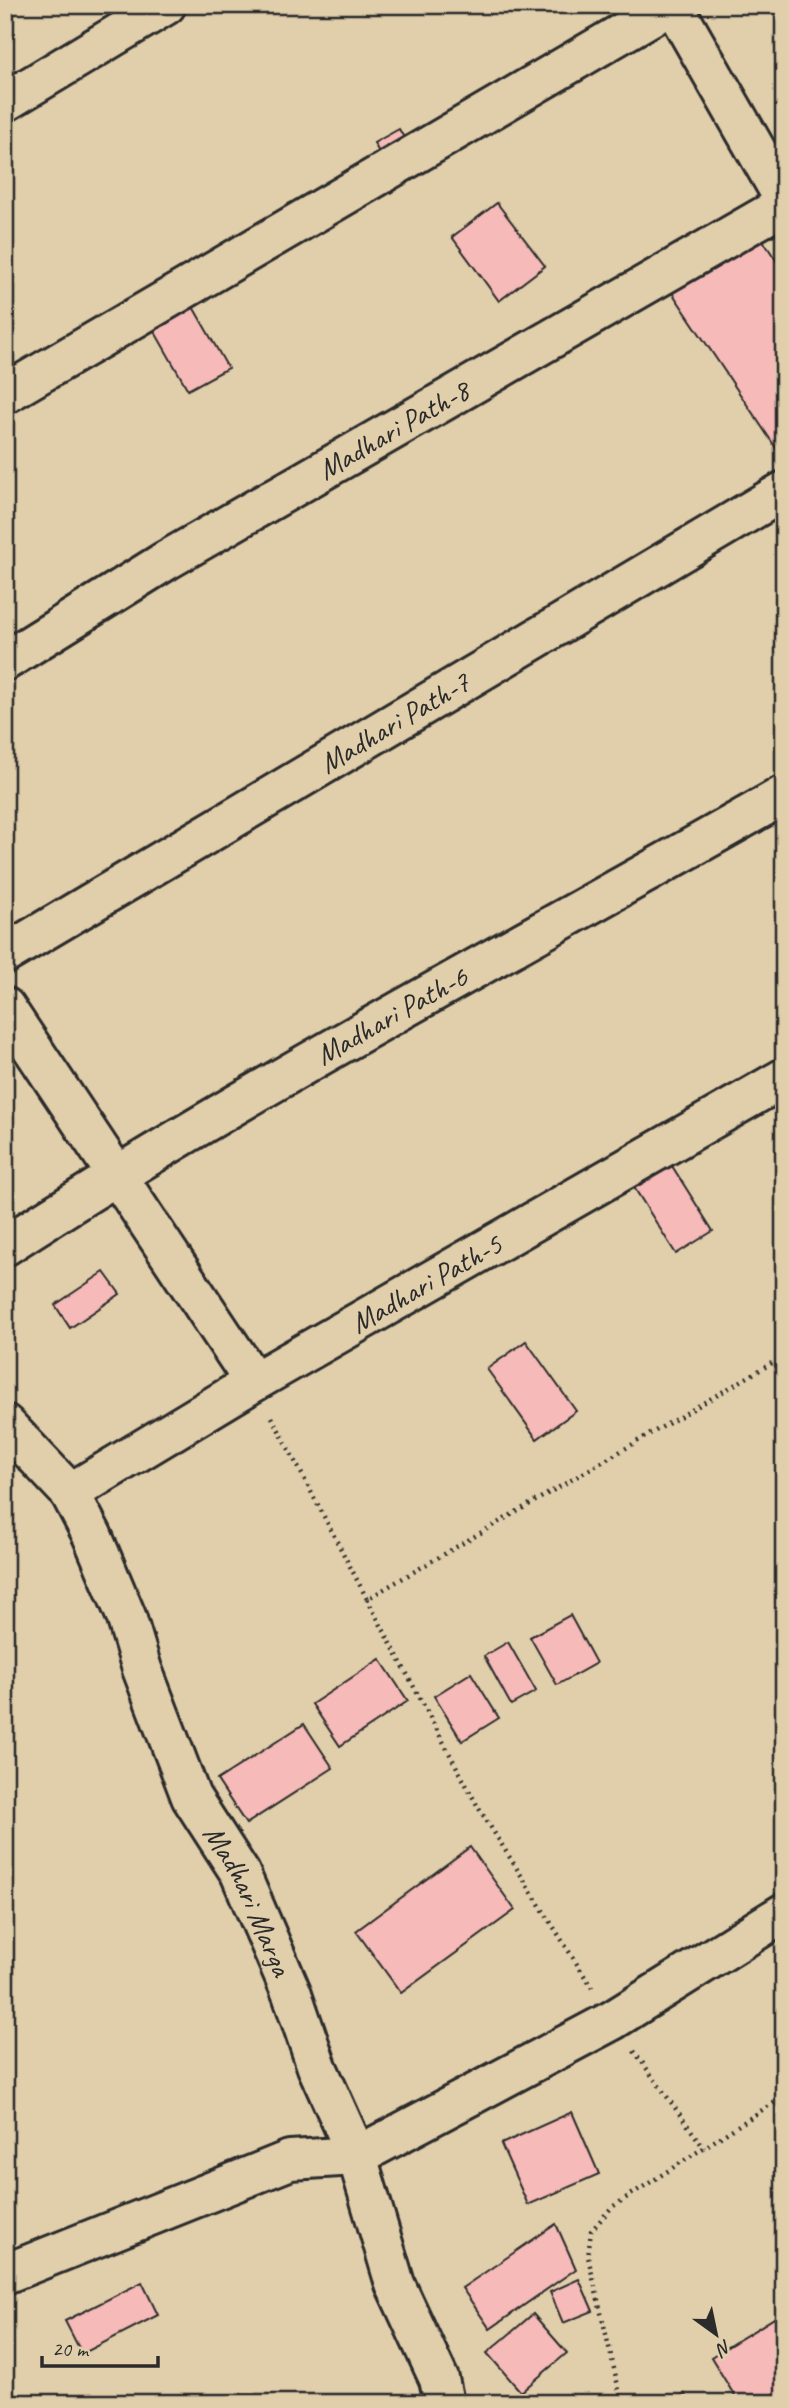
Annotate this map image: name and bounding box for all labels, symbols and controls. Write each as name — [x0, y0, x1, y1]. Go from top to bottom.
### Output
street label: Madhari Path-8 — [311, 370, 478, 488]
street label: Madhari Path-7 — [312, 662, 478, 782]
street label: Madhari Path-6 — [309, 957, 475, 1073]
street label: Madhari Path-5 — [343, 1224, 510, 1342]
street label: Madhari Marga — [195, 1817, 302, 1984]
north arrow — [680, 2300, 750, 2370]
scale bar — [42, 2324, 158, 2368]
text: N — [711, 2334, 736, 2362]
text: 20 m — [52, 2336, 90, 2362]

